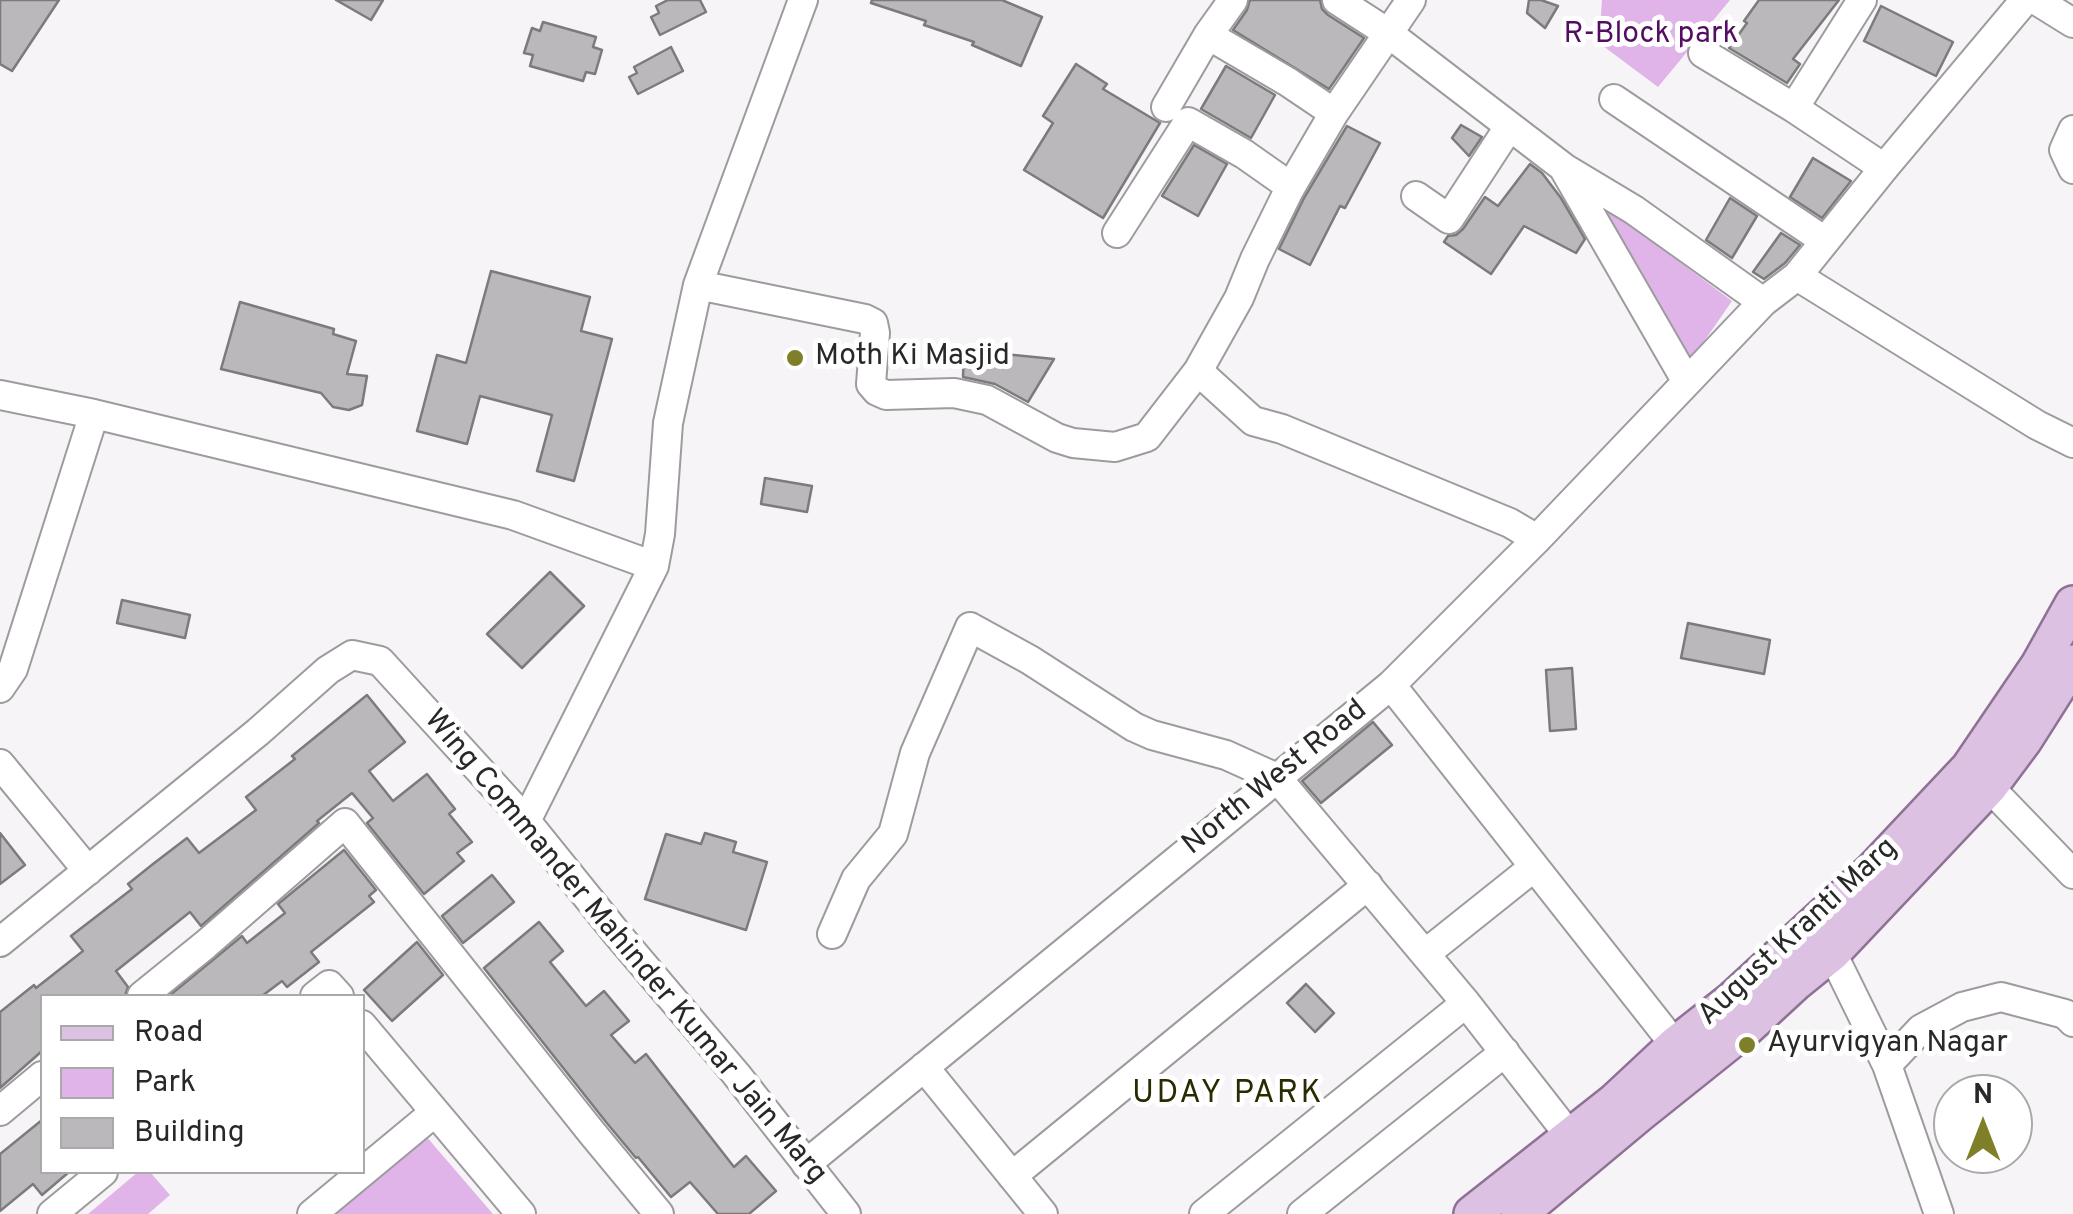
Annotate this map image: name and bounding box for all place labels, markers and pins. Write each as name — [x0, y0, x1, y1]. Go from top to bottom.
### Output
place label: Moth Ki Masjid — [815, 340, 1010, 376]
marker: Moth Ki Masjid — [784, 347, 806, 369]
place label: Ayurvigyan Nagar — [1767, 1027, 2008, 1063]
marker: Ayurvigyan Nagar — [1736, 1034, 1758, 1056]

